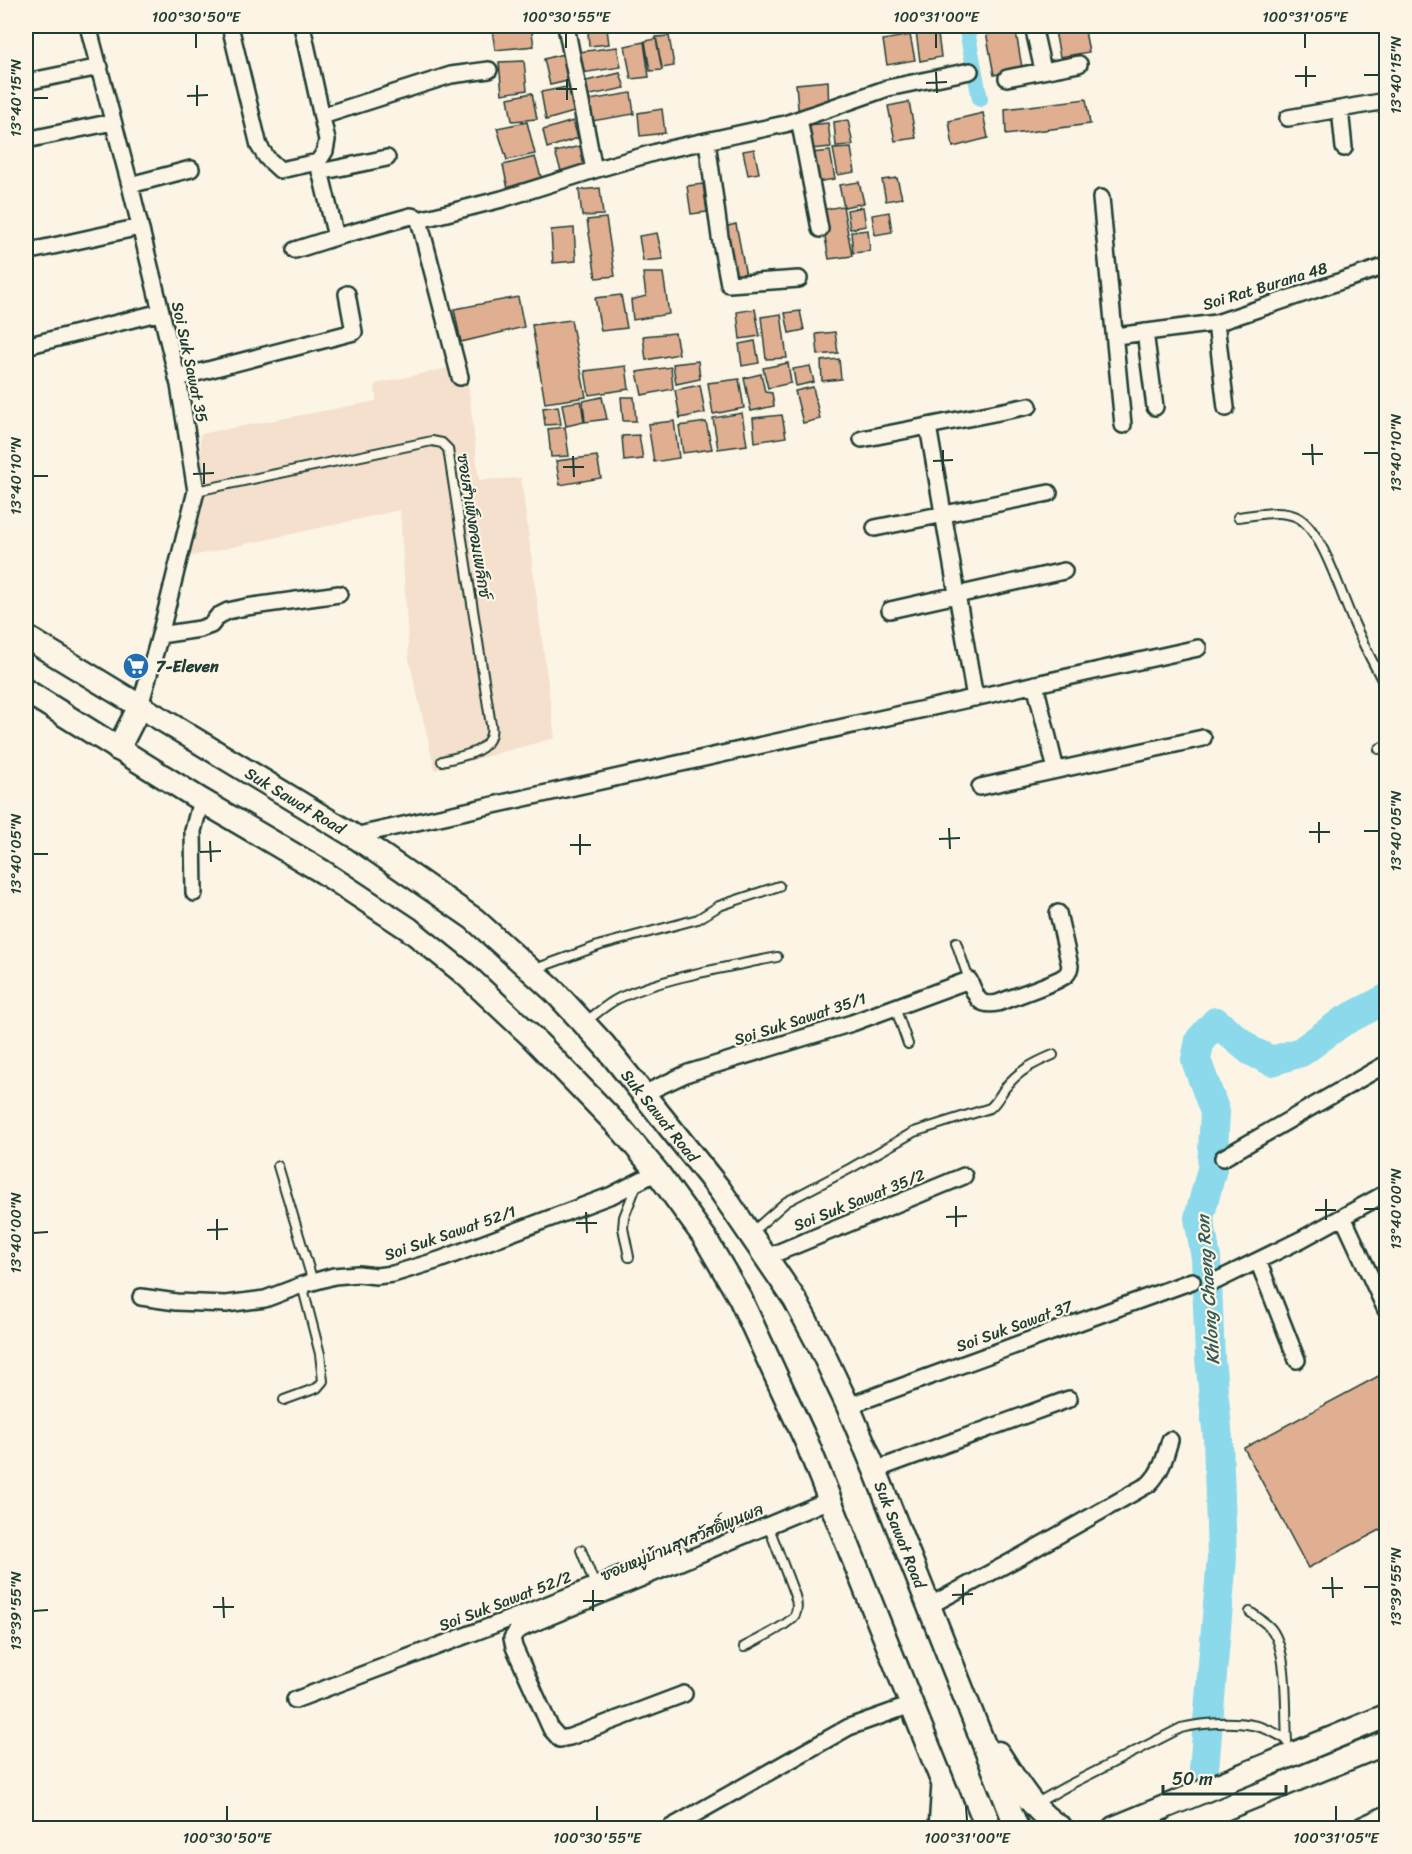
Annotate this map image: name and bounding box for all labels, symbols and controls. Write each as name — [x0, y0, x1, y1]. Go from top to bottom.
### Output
text: 100°30'50"E — [152, 4, 242, 30]
text: 100°30'55"E — [522, 4, 612, 30]
text: 100°31'00"E — [893, 4, 980, 30]
text: 100°31'05"E — [1262, 4, 1349, 30]
text: 13°40'15"N — [1383, 36, 1409, 114]
text: 13°40'15"N — [3, 59, 29, 137]
street label: Soi Rat Burana 48 — [1199, 253, 1332, 319]
street label: Soi Suk Sawat 35 — [163, 299, 217, 425]
text: 13°40'10"N — [1383, 413, 1409, 492]
text: 13°40'10"N — [3, 436, 29, 515]
street label: ซอยสำเพ็งคอมเพล็กซ์ — [448, 452, 500, 603]
supermarket icon: 7-Eleven — [121, 651, 151, 681]
place label: 7-Eleven — [156, 652, 219, 681]
street label: Suk Sawat Road — [239, 759, 353, 843]
text: 13°40'05"N — [1383, 790, 1409, 871]
text: 13°40'05"N — [3, 813, 29, 894]
street label: Soi Suk Sawat 35/1 — [730, 984, 870, 1054]
street label: Suk Sawat Road — [614, 1062, 708, 1170]
street label: Soi Suk Sawat 35/2 — [789, 1160, 929, 1240]
text: 13°40'00"N — [1383, 1168, 1409, 1250]
text: 13°40'00"N — [3, 1192, 29, 1274]
street label: Soi Suk Sawat 52/1 — [380, 1197, 520, 1269]
water label: Khlong Chaeng Ron — [1187, 1212, 1229, 1366]
street label: Soi Suk Sawat 37 — [952, 1291, 1077, 1361]
street label: Suk Sawat Road — [866, 1476, 936, 1594]
street label: ซอยหมู่บ้านสุขสวัสดิ์พูนผล — [596, 1495, 768, 1589]
text: 13°39'55"N — [1383, 1547, 1409, 1627]
street label: Soi Suk Sawat 52/2 — [434, 1562, 576, 1640]
text: 13°39'55"N — [3, 1571, 29, 1651]
scale bar — [1163, 1758, 1286, 1796]
text: 50 m — [1172, 1763, 1213, 1795]
text: 100°30'50"E — [183, 1825, 273, 1851]
text: 100°30'55"E — [553, 1825, 643, 1851]
text: 100°31'00"E — [924, 1825, 1011, 1851]
text: 100°31'05"E — [1293, 1825, 1380, 1851]

